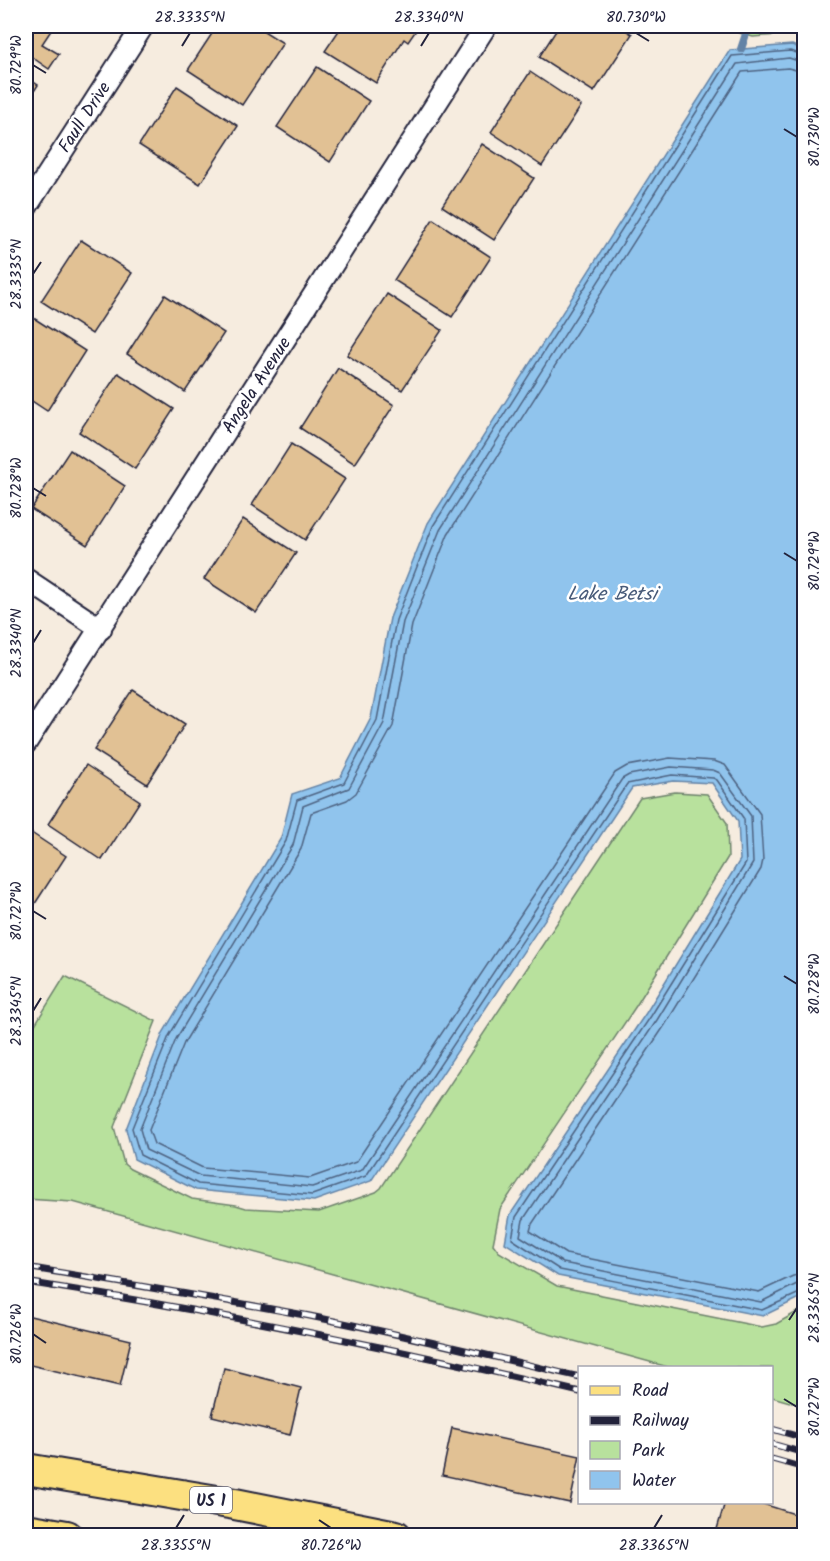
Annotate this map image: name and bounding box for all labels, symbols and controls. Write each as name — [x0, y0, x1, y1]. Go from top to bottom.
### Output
text: 28.3335°N — [155, 6, 225, 30]
text: 28.3340°N — [394, 6, 464, 30]
text: 80.730°W — [606, 6, 666, 30]
text: 80.729°W — [5, 35, 29, 95]
street label: Faull Drive — [51, 76, 119, 159]
text: 80.730°W — [803, 107, 827, 167]
text: 28.3335°N — [5, 239, 29, 309]
street label: Angela Avenue — [215, 332, 299, 440]
text: 80.728°W — [5, 457, 29, 519]
text: 80.729°W — [803, 531, 827, 591]
water label: Lake Betsi — [567, 579, 661, 611]
text: 28.3340°N — [5, 608, 29, 678]
text: 80.727°W — [5, 881, 29, 941]
text: 80.728°W — [803, 953, 827, 1015]
text: 28.3345°N — [5, 976, 29, 1046]
text: 28.3365°N — [803, 1273, 827, 1343]
text: 80.726°W — [5, 1303, 29, 1364]
legend — [578, 1366, 773, 1504]
text: Road — [632, 1377, 669, 1406]
text: 80.727°W — [803, 1377, 827, 1437]
text: Railway — [632, 1407, 689, 1436]
text: Park — [632, 1437, 665, 1466]
text: Water — [632, 1467, 677, 1496]
road number: US 1 — [190, 1487, 232, 1513]
text: 28.3355°N — [141, 1534, 211, 1558]
text: 80.726°W — [301, 1534, 362, 1558]
text: 28.3365°N — [619, 1534, 689, 1558]

